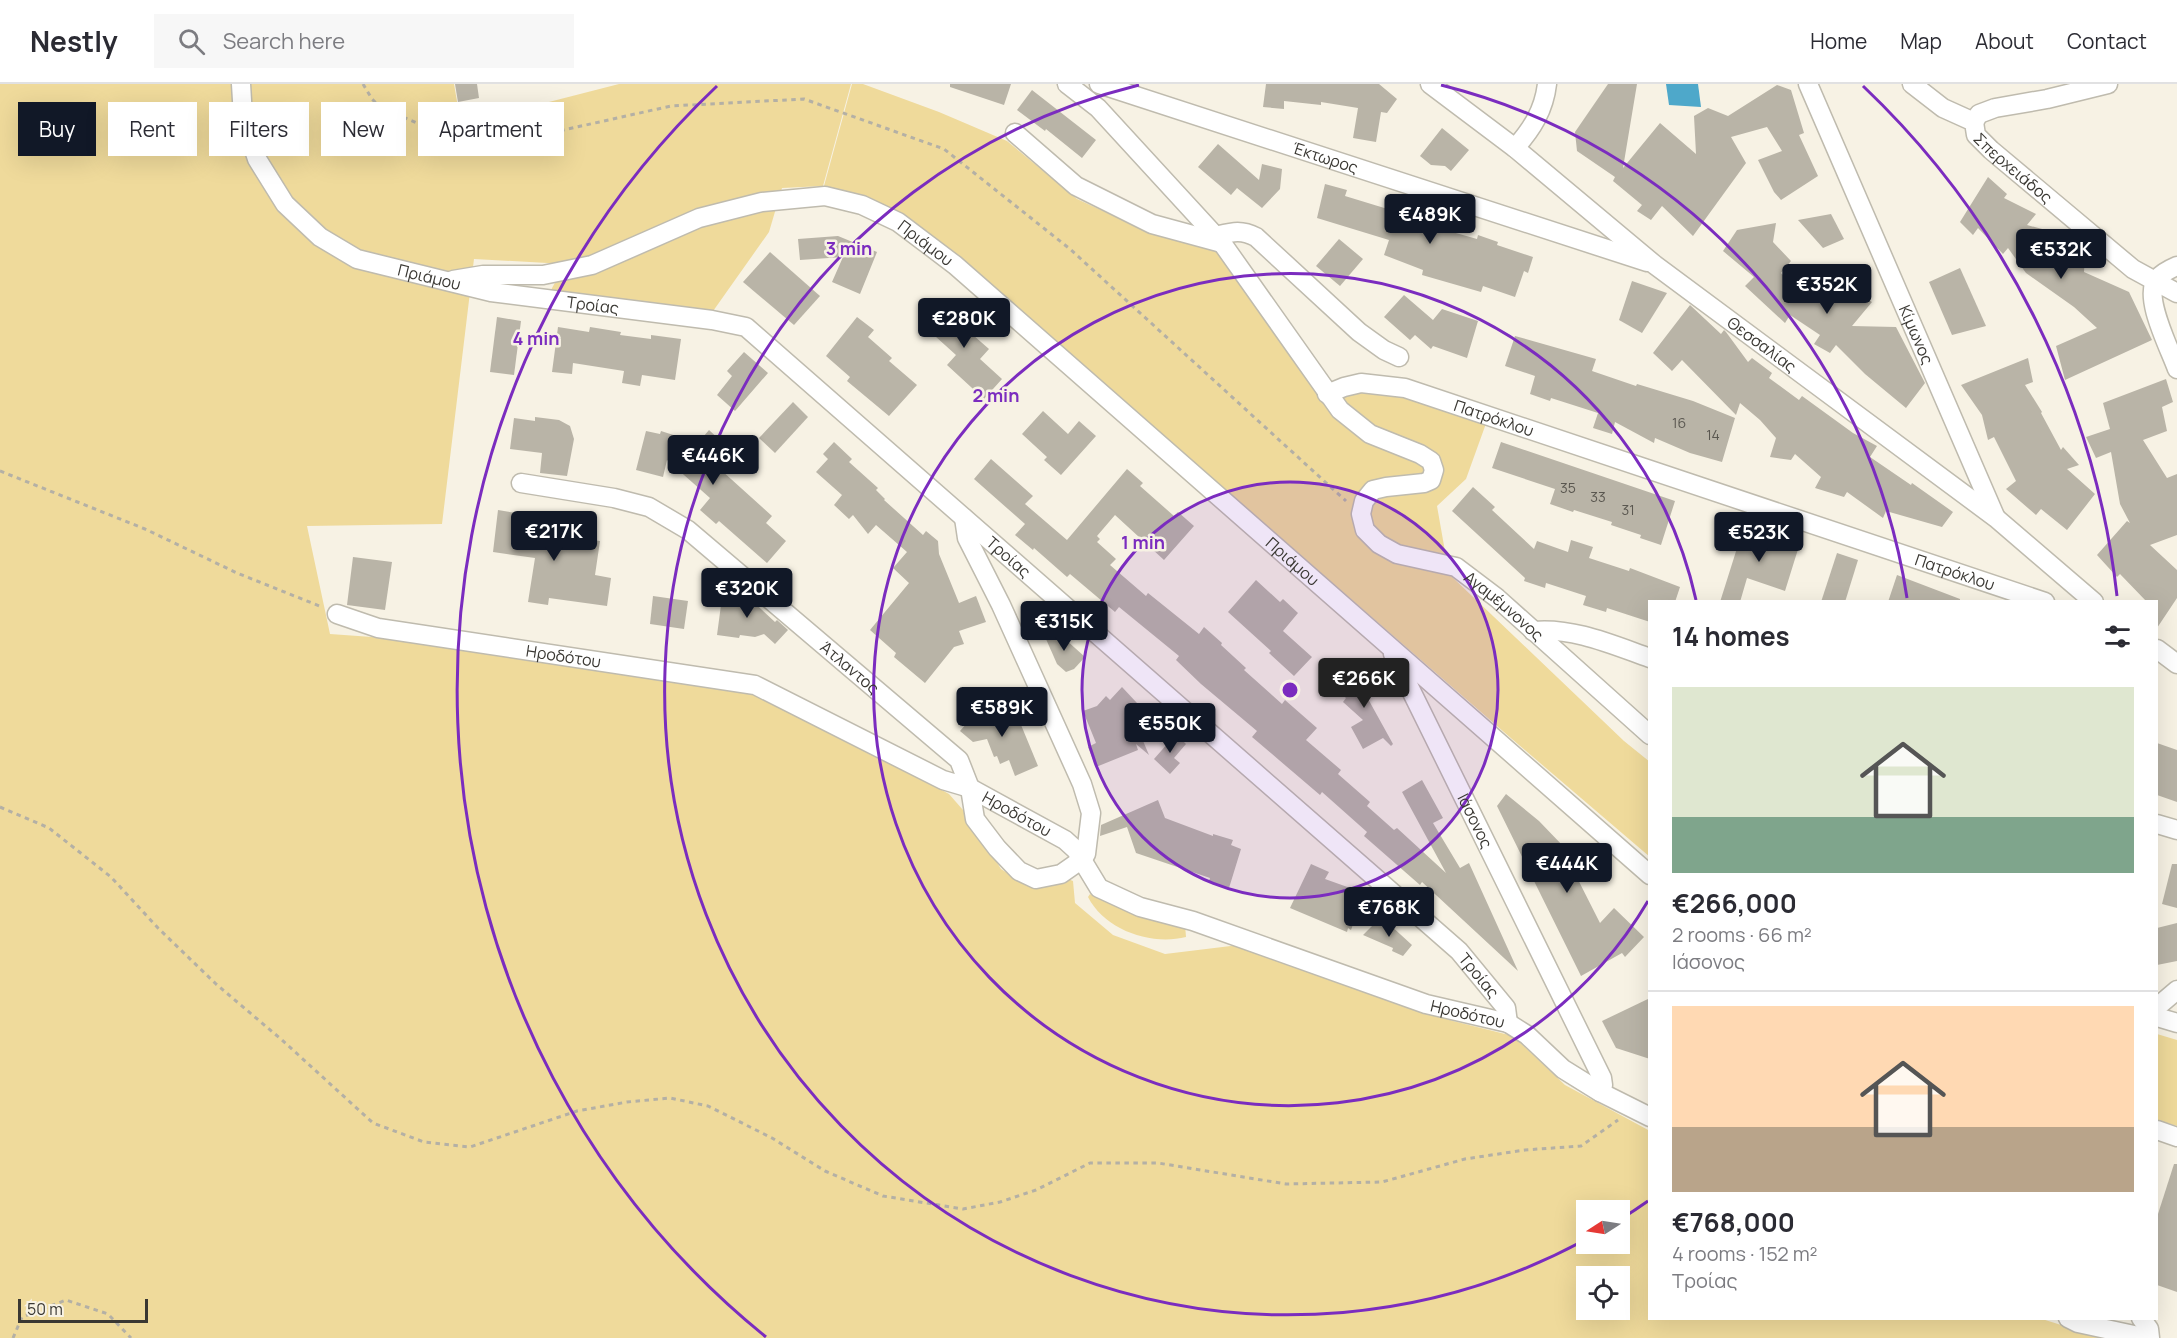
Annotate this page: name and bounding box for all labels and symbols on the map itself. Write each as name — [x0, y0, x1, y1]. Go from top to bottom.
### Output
street label: Σπερχειάδος — [1969, 128, 2057, 208]
street label: Έκτωρος — [1290, 137, 1361, 178]
pin: €489K — [1388, 194, 1472, 245]
street label: Πριάμου — [893, 215, 958, 271]
pin: €532K — [2019, 229, 2103, 280]
text: 3 min — [826, 236, 872, 260]
street label: Πριάμου — [396, 258, 463, 295]
pin: €352K — [1785, 264, 1869, 315]
street label: Τροίας — [565, 291, 620, 319]
pin: €280K — [922, 298, 1006, 349]
street label: Κίμωνος — [1894, 301, 1939, 368]
street label: Θεσσαλίας — [1723, 311, 1801, 377]
text: 4 min — [512, 326, 560, 350]
text: 2 min — [973, 383, 1019, 407]
street label: Πατρόκλου — [1451, 394, 1537, 441]
house number: 16 — [1672, 413, 1686, 432]
house number: 14 — [1706, 425, 1720, 444]
pin: €446K — [671, 435, 755, 486]
house number: 35 — [1560, 478, 1576, 497]
house number: 33 — [1590, 487, 1606, 506]
house number: 31 — [1621, 500, 1635, 519]
pin: €217K — [512, 511, 596, 562]
pin: €523K — [1717, 512, 1801, 563]
text: 1 min — [1121, 530, 1165, 554]
street label: Τροίας — [982, 531, 1036, 582]
street label: Πριάμου — [1261, 532, 1324, 591]
street label: Πατρόκλου — [1912, 548, 1998, 595]
street label: Αγαμέμνονος — [1460, 566, 1549, 646]
pin: €320K — [705, 568, 789, 619]
pin: €315K — [1022, 601, 1106, 652]
street label: Άτλαντος — [816, 636, 884, 699]
street label: Ηροδότου — [525, 640, 603, 673]
pin: €266K — [1322, 658, 1406, 709]
centre of rings — [1280, 680, 1300, 700]
pin: €589K — [960, 687, 1044, 738]
pin: €550K — [1128, 703, 1212, 754]
street label: Ηροδότου — [979, 786, 1055, 842]
street label: Ιάσονος — [1452, 790, 1498, 852]
pin: €444K — [1525, 843, 1609, 894]
pin: €768K — [1347, 887, 1431, 938]
street label: Τροίας — [1454, 948, 1504, 1003]
street label: Ηροδότου — [1428, 994, 1507, 1033]
north arrow — [1576, 1200, 1630, 1254]
scale bar — [18, 1296, 148, 1324]

